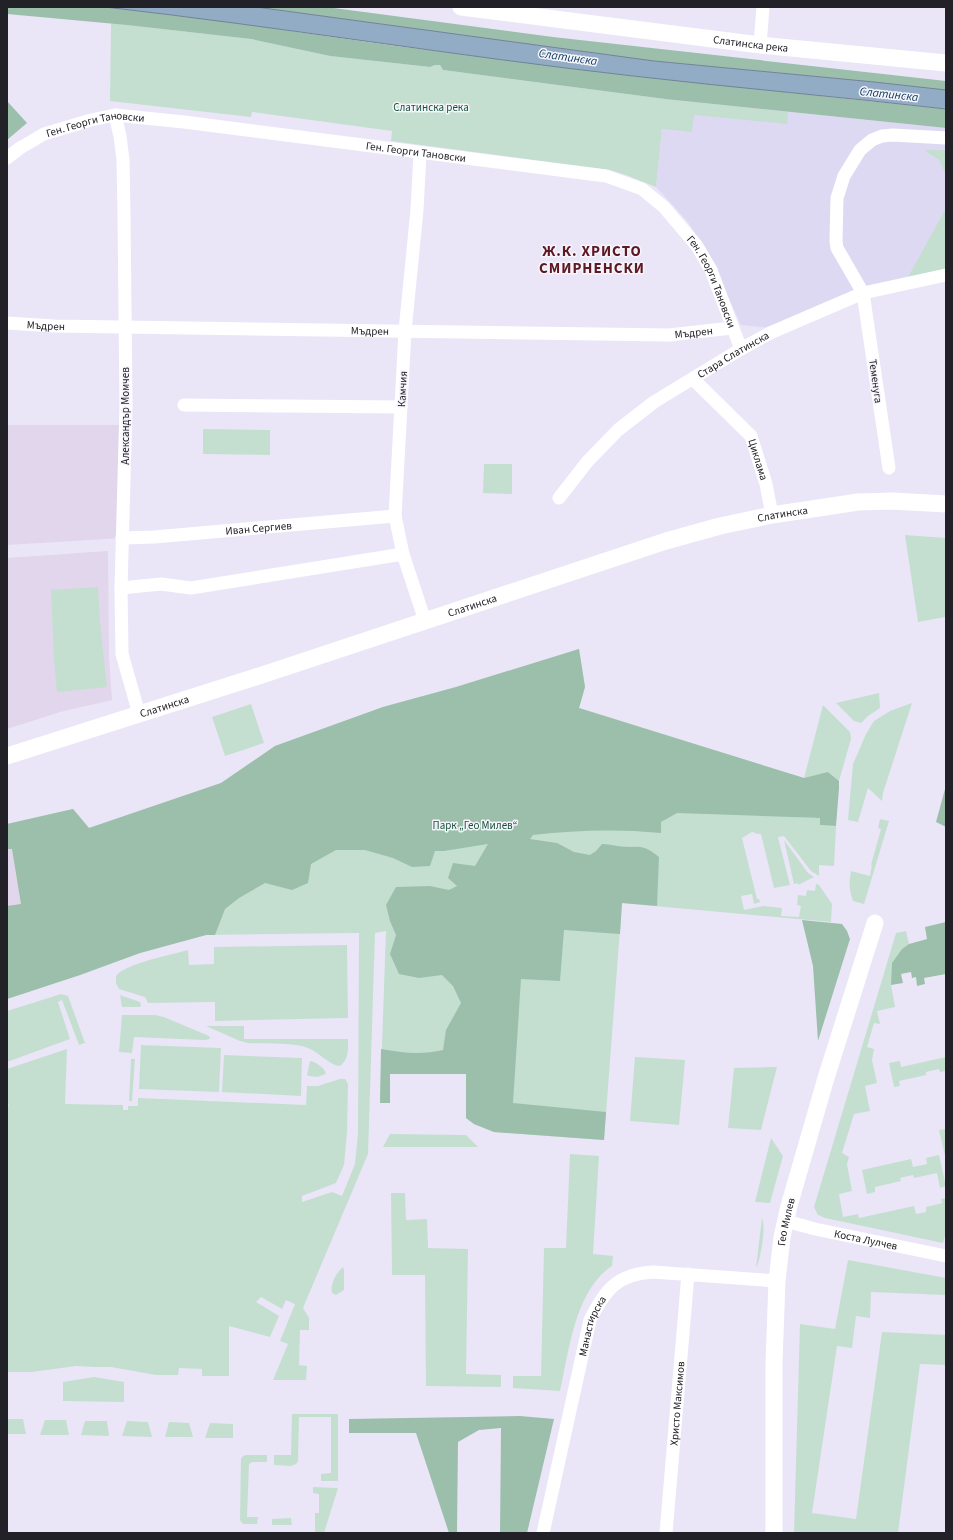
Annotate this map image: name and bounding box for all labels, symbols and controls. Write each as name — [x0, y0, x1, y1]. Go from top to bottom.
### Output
street label: Слатинска река — [712, 32, 789, 56]
water label: Слатинска — [538, 45, 599, 70]
water label: Слатинска — [859, 83, 920, 106]
park label: Слатинска река — [393, 100, 469, 115]
street label: Ген. Георги Тановски — [44, 108, 145, 141]
street label: Ген. Георги Тановски — [365, 138, 467, 166]
street label: Ген. Георги Тановски — [683, 232, 739, 330]
district label: Ж.К. ХРИСТО СМИРНЕНСКИ — [539, 241, 645, 279]
street label: Мъдрен — [26, 317, 65, 334]
street label: Мъдрен — [351, 323, 389, 339]
street label: Мъдрен — [674, 323, 714, 342]
street label: Стара Слатинска — [695, 328, 772, 382]
street label: Теменуга — [865, 358, 886, 404]
street label: Александър Момчев — [118, 367, 133, 465]
street label: Камчия — [394, 370, 411, 408]
street label: Циклама — [744, 437, 771, 482]
street label: Слатинска — [756, 503, 809, 526]
street label: Иван Сергиев — [225, 518, 293, 539]
street label: Слатинска — [446, 591, 499, 621]
street label: Слатинска — [138, 692, 191, 721]
park label: Парк „Гео Милев“ — [433, 818, 517, 833]
street label: Гео Милев — [774, 1196, 799, 1247]
street label: Коста Лулчев — [833, 1226, 899, 1254]
street label: Манастирска — [575, 1293, 610, 1358]
street label: Христо Максимов — [666, 1360, 689, 1446]

